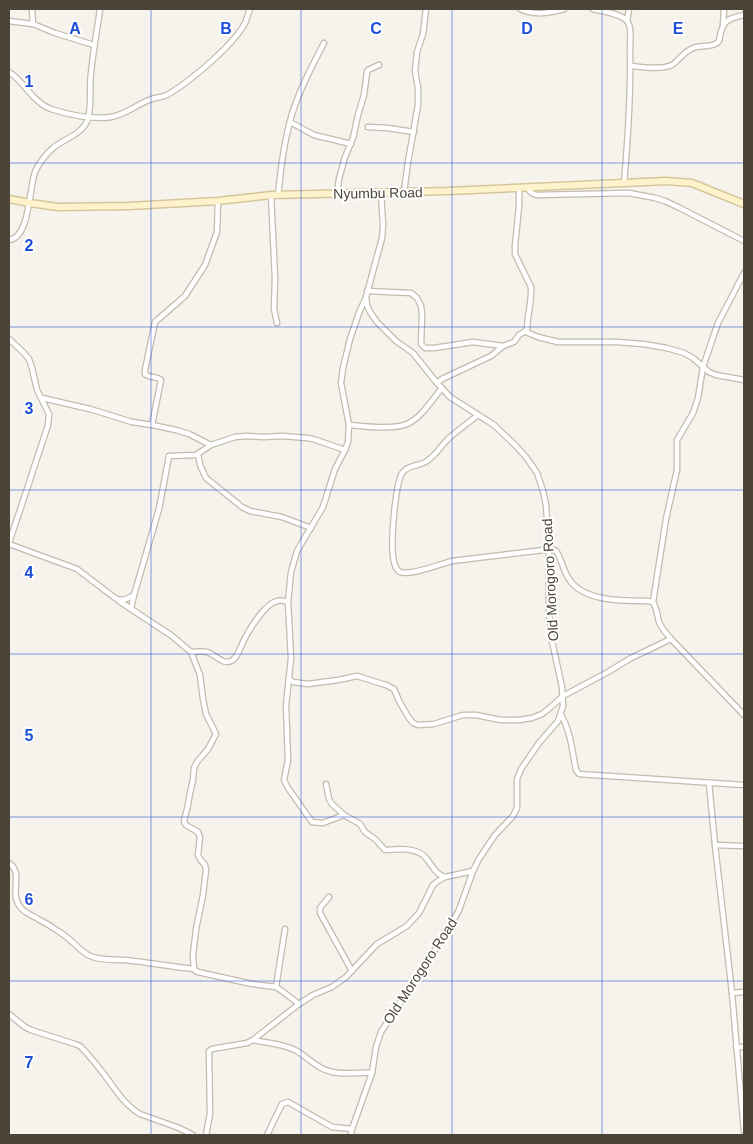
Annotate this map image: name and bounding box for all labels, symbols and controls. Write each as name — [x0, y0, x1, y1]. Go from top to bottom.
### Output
text: A — [69, 20, 81, 37]
text: B — [220, 20, 232, 37]
text: C — [370, 20, 382, 37]
text: D — [521, 20, 533, 37]
text: E — [673, 20, 684, 37]
text: 1 — [25, 73, 34, 90]
street label: Nyumbu Road — [333, 184, 423, 202]
text: 2 — [25, 237, 34, 254]
text: 3 — [25, 400, 34, 417]
street label: Old Morogoro Road — [539, 518, 561, 642]
text: 4 — [25, 564, 34, 581]
text: 5 — [25, 727, 34, 744]
text: 6 — [25, 891, 34, 908]
street label: Old Morogoro Road — [380, 915, 460, 1027]
text: 7 — [25, 1054, 34, 1071]

